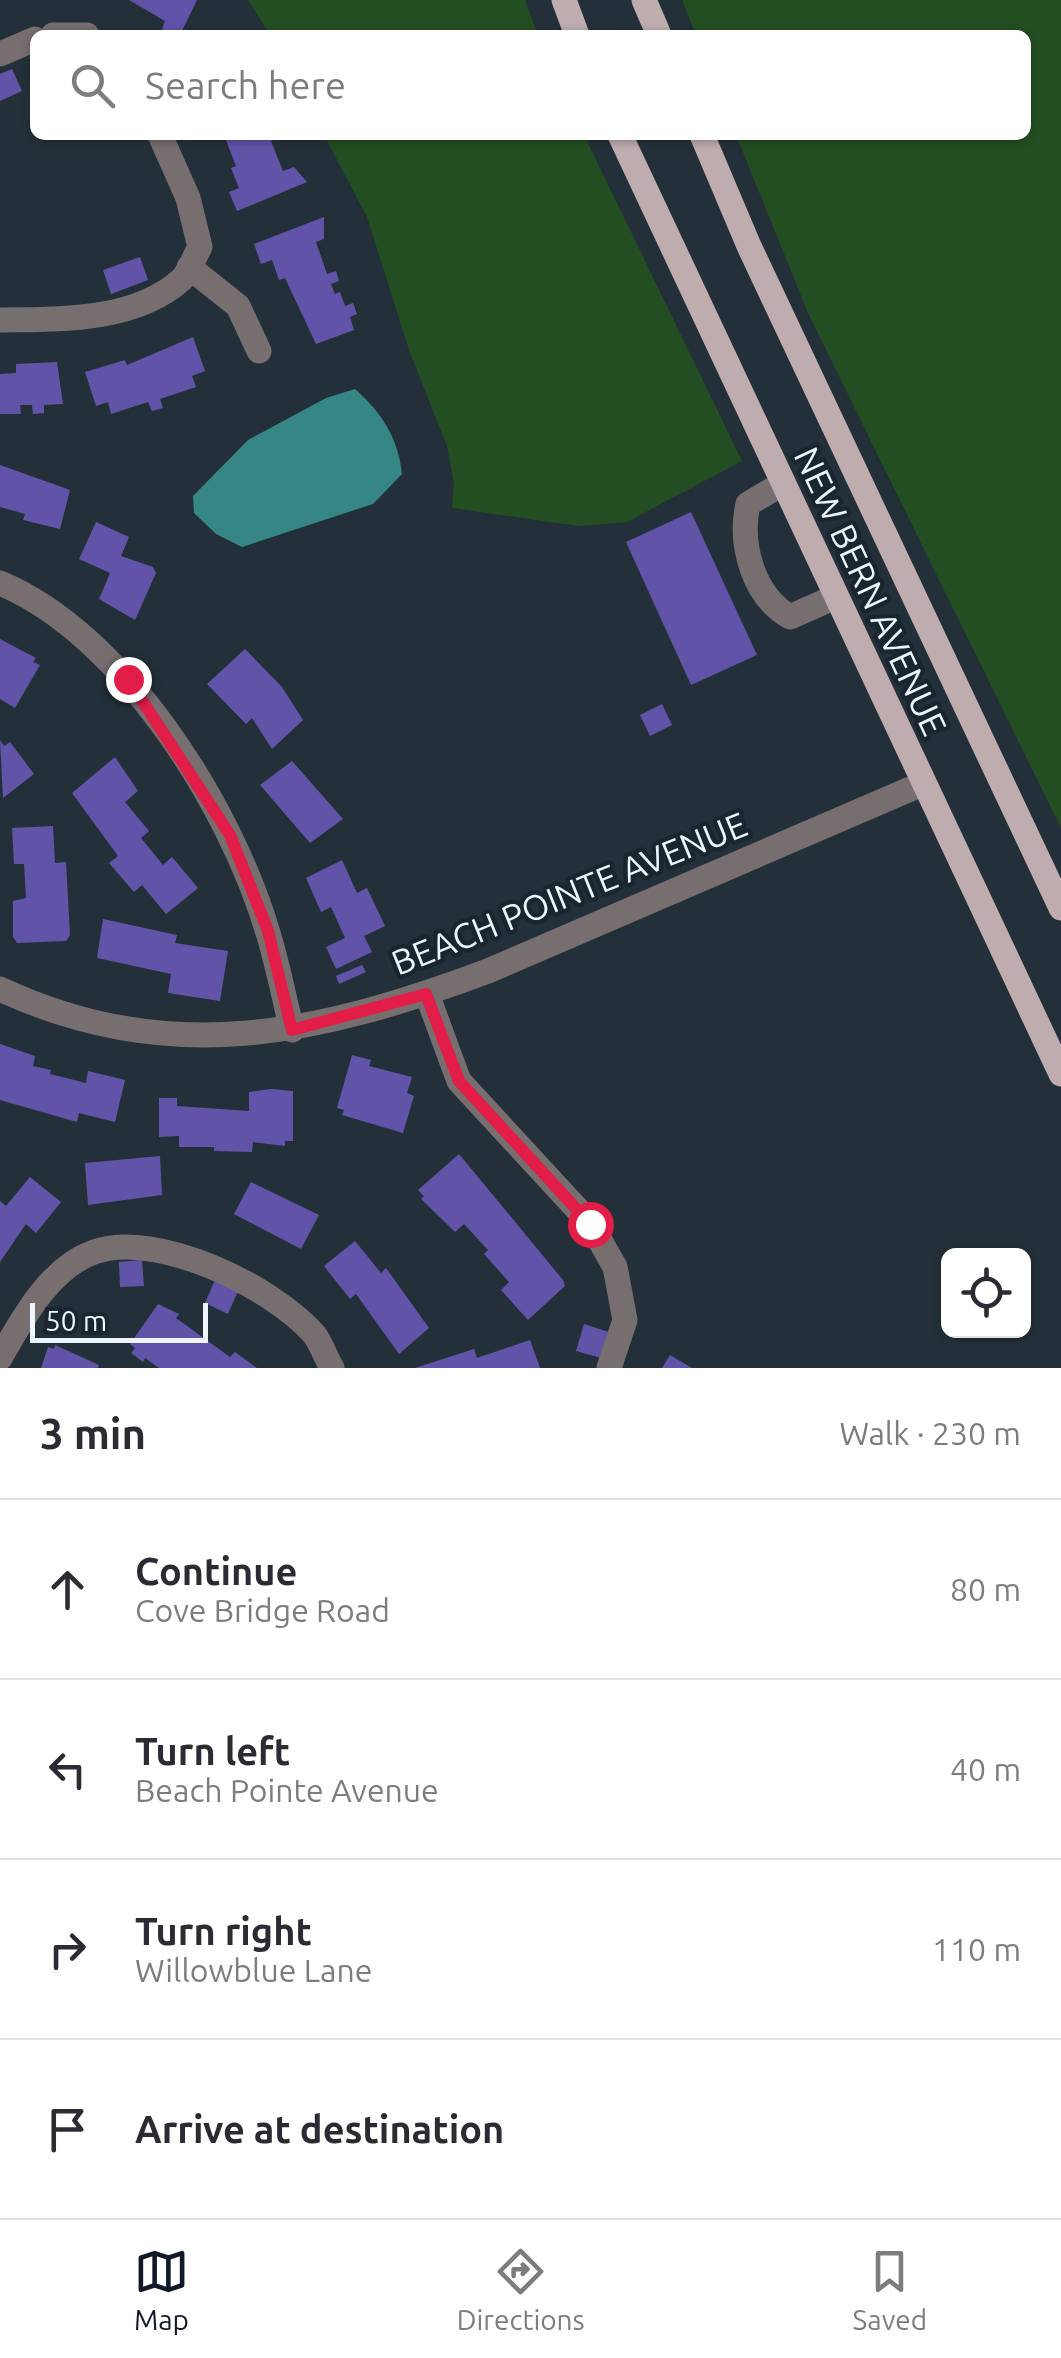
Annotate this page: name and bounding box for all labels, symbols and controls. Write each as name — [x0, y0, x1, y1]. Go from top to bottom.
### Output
search box — [30, 30, 1031, 140]
icon: search — [65, 58, 120, 113]
text: Search here — [145, 64, 346, 106]
street label: NEW BERN AVENUE — [787, 441, 955, 741]
route end — [106, 657, 152, 703]
street label: BEACH POINTE AVENUE — [386, 803, 752, 983]
route start — [568, 1202, 614, 1248]
map controls — [941, 1248, 1031, 1338]
button: locate — [941, 1248, 1031, 1338]
scale bar — [30, 1298, 208, 1342]
text: 50 m — [45, 1305, 107, 1336]
text: 3 min — [40, 1410, 146, 1457]
text: Walk · 230 m — [839, 1415, 1021, 1451]
text: Continue — [135, 1550, 297, 1592]
icon: ahead — [40, 1562, 95, 1617]
text: 80 m — [950, 1571, 1021, 1607]
text: Cove Bridge Road — [135, 1592, 390, 1628]
text: Turn left — [135, 1730, 290, 1772]
icon: left — [40, 1742, 95, 1797]
text: 40 m — [950, 1751, 1021, 1787]
text: Beach Pointe Avenue — [135, 1772, 439, 1808]
text: Turn right — [135, 1910, 312, 1952]
icon: right — [40, 1922, 95, 1977]
text: 110 m — [932, 1931, 1021, 1967]
text: Willowblue Lane — [135, 1952, 372, 1988]
icon: arrive — [40, 2102, 95, 2157]
text: Arrive at destination — [135, 2108, 504, 2150]
tab: Map — [134, 2244, 189, 2335]
tab: Directions — [457, 2244, 585, 2335]
tab: Saved — [853, 2244, 927, 2335]

